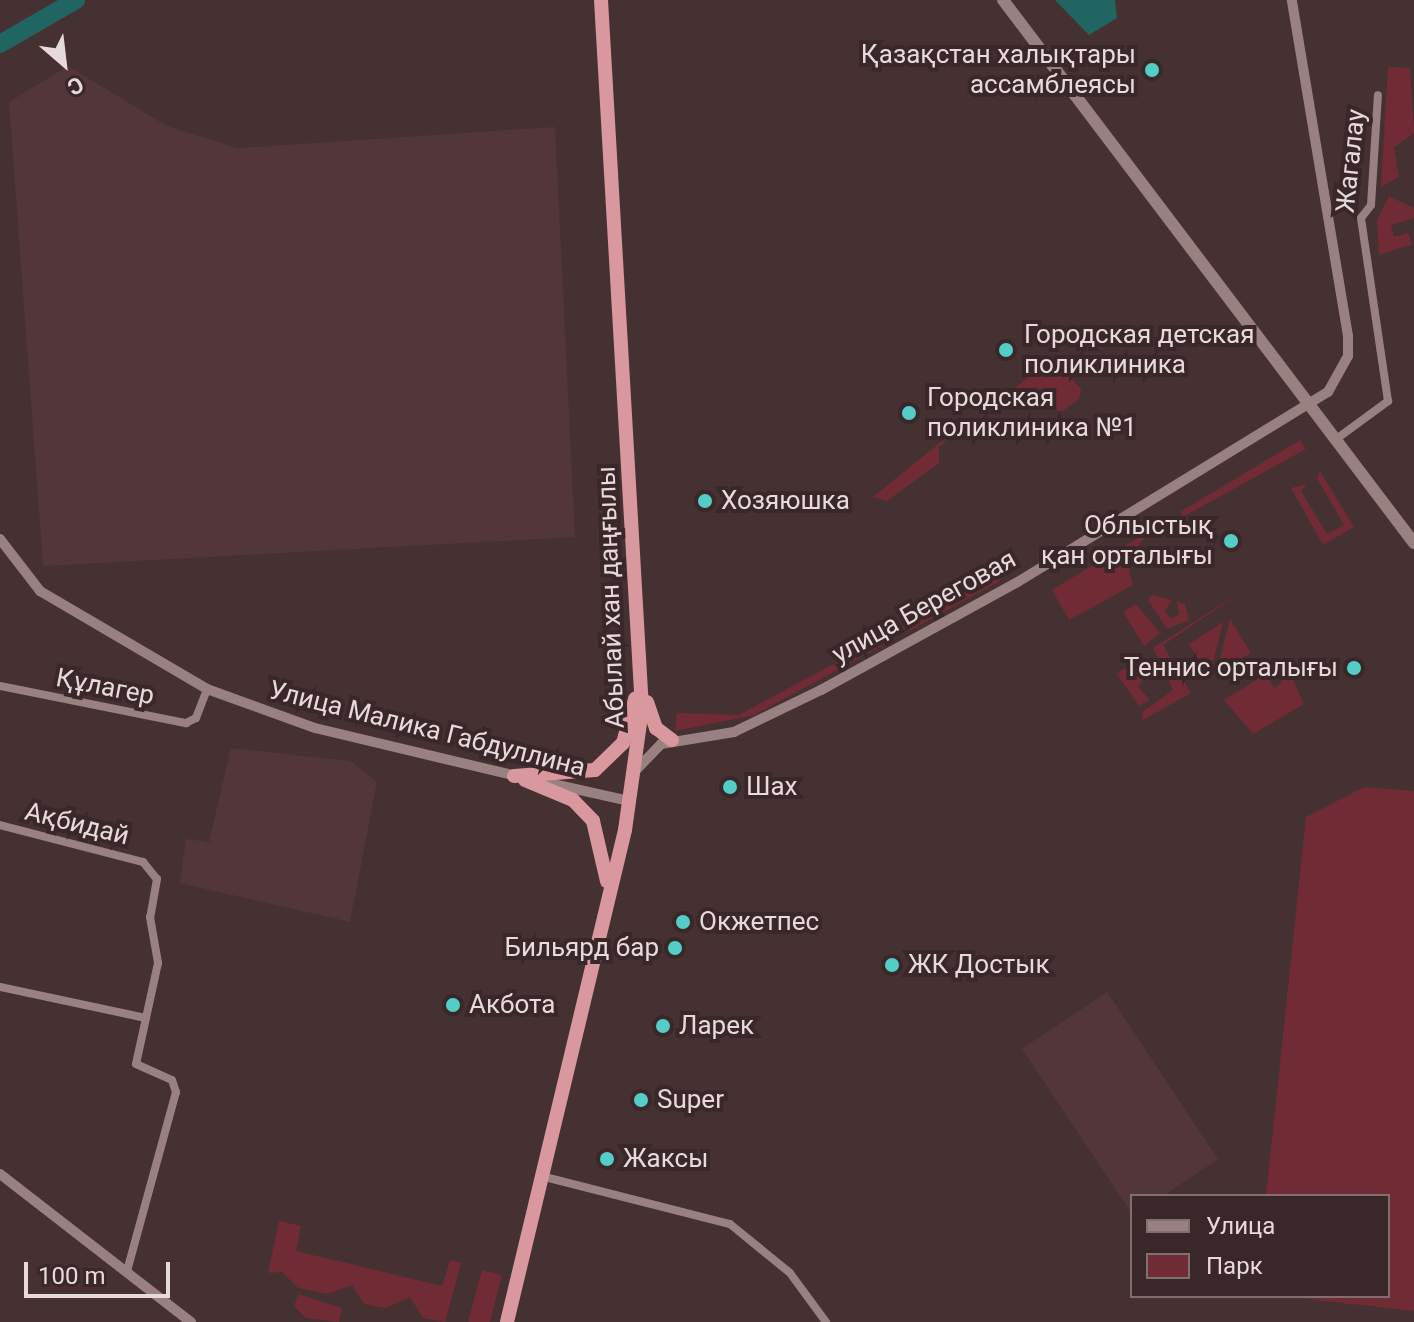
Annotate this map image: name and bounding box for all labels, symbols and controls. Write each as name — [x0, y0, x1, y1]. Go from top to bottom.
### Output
north arrow — [24, 24, 104, 104]
place label: Қазақстан халықтары ассамблеясы — [861, 39, 1136, 100]
marker: Қазақстан халықтары ассамблеясы — [1143, 61, 1161, 79]
text: С — [63, 71, 88, 100]
street label: Жагалау — [1330, 108, 1372, 214]
place label: Городская детская поликлиника — [1024, 319, 1255, 380]
marker: Городская детская поликлиника — [995, 339, 1017, 361]
place label: Городская поликлиника №1 — [927, 382, 1137, 444]
marker: Городская поликлиника №1 — [898, 402, 920, 424]
street label: Абылай хан даңғылы — [591, 465, 631, 729]
place label: Хозяюшка — [721, 485, 850, 517]
marker: Хозяюшка — [696, 492, 714, 510]
place label: Облыстық қан орталығы — [1041, 510, 1213, 572]
marker: Облыстық қан орталығы — [1220, 530, 1242, 552]
street label: улица Береговая — [827, 544, 1021, 670]
place label: Теннис орталығы — [1124, 652, 1338, 684]
marker: Теннис орталығы — [1345, 659, 1363, 677]
street label: Құлагер — [53, 662, 157, 712]
street label: Улица Малика Габдуллина — [266, 675, 588, 783]
place label: Шах — [746, 771, 798, 803]
marker: Шах — [721, 778, 739, 796]
street label: Ақбидай — [22, 796, 132, 852]
place label: Окжетпес — [699, 906, 819, 938]
marker: Окжетпес — [674, 913, 692, 931]
place label: Бильярд бар — [505, 932, 659, 964]
marker: Бильярд бар — [666, 939, 684, 957]
place label: ЖК Достык — [908, 949, 1049, 981]
marker: ЖК Достык — [883, 956, 901, 974]
place label: Акбота — [469, 989, 555, 1021]
marker: Акбота — [444, 996, 462, 1014]
place label: Ларек — [679, 1010, 754, 1042]
marker: Ларек — [654, 1017, 672, 1035]
place label: Super — [657, 1084, 724, 1116]
marker: Super — [632, 1091, 650, 1109]
place label: Жаксы — [623, 1143, 708, 1175]
marker: Жаксы — [598, 1150, 616, 1168]
legend — [1130, 1194, 1390, 1298]
text: Улица — [1206, 1212, 1275, 1240]
scale bar — [28, 1246, 174, 1296]
text: Парк — [1206, 1252, 1263, 1280]
text: 100 m — [38, 1262, 105, 1290]

